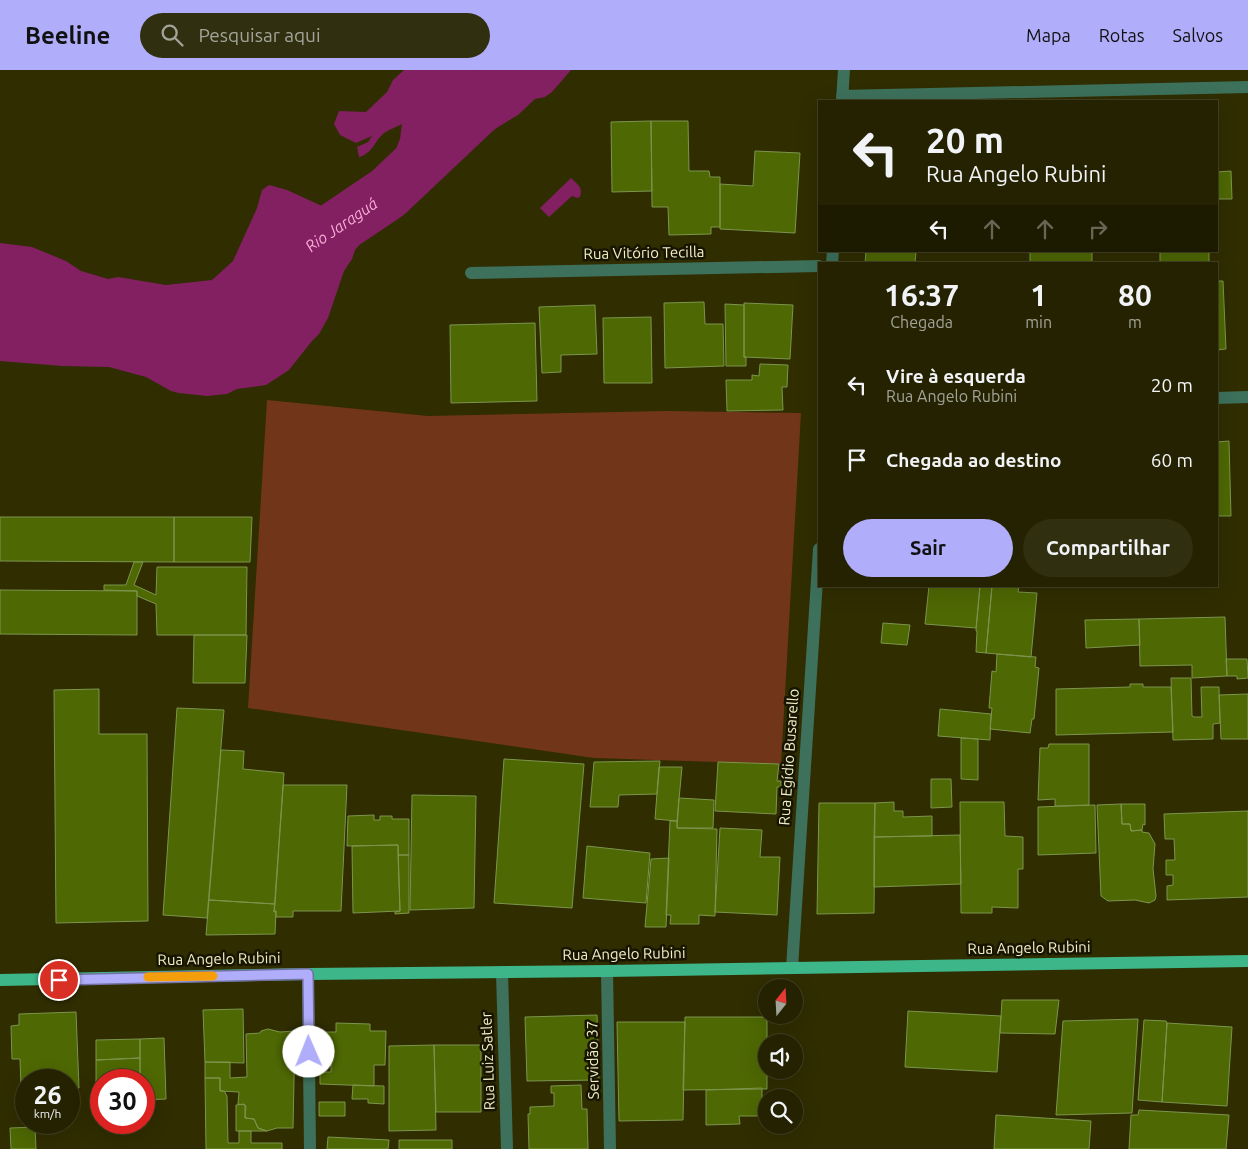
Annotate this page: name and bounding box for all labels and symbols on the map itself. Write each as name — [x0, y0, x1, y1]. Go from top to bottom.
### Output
water label: Rio Jaraguá — [301, 194, 381, 255]
street label: Rua Vitório Tecilla — [583, 243, 705, 262]
street label: Rua Egídio Busarello — [775, 688, 802, 826]
street label: Rua Angelo Rubini — [967, 938, 1091, 957]
street label: Rua Angelo Rubini — [562, 944, 686, 963]
street label: Rua Angelo Rubini — [157, 949, 281, 968]
pin — [38, 959, 80, 1001]
north arrow — [758, 979, 802, 1024]
street label: Rua Luiz Satler — [477, 1011, 498, 1111]
street label: Servidão 37 — [583, 1020, 602, 1100]
position arrow — [282, 1025, 334, 1077]
speed limit sign: 30 — [90, 1069, 155, 1134]

